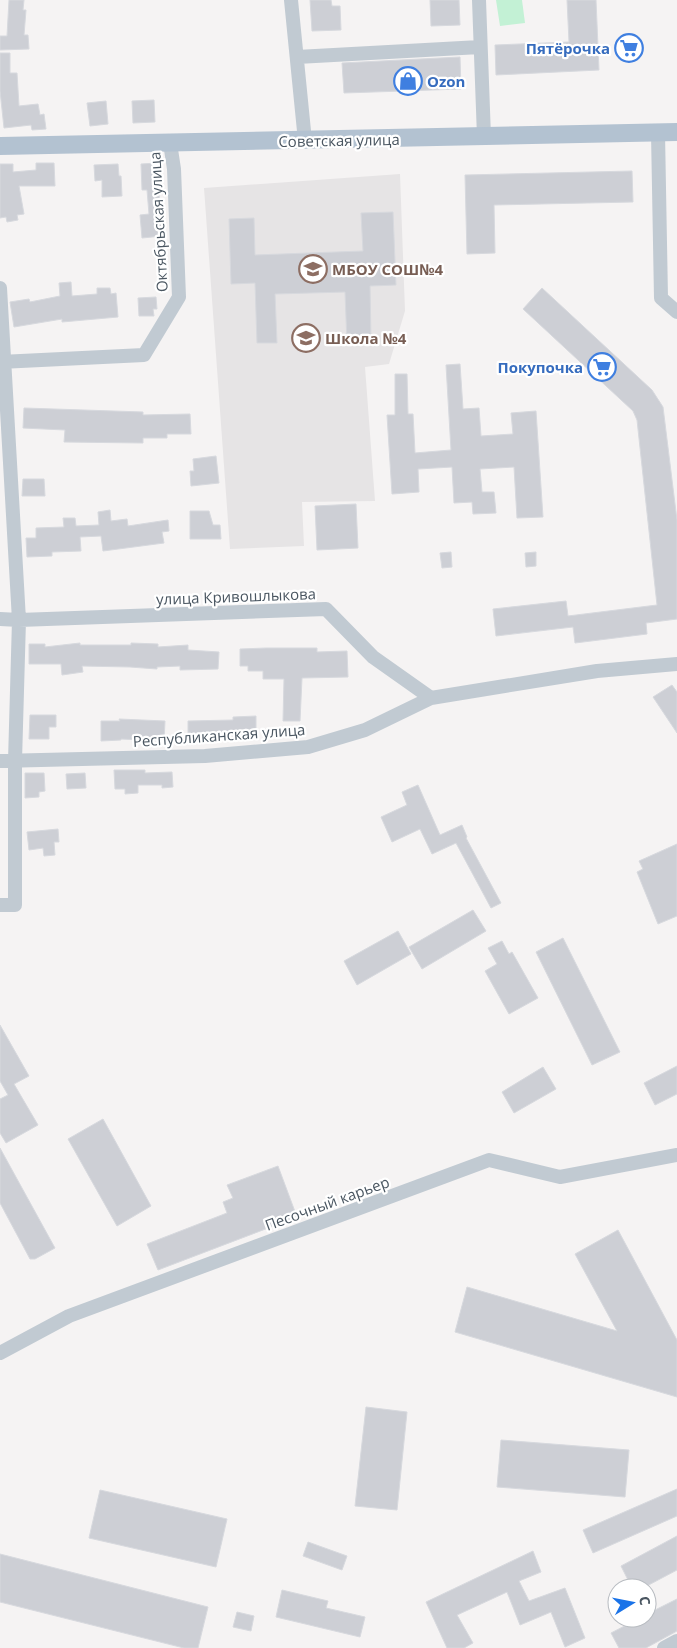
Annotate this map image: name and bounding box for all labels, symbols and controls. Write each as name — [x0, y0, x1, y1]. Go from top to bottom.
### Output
supermarket icon: Пятёрочка — [614, 33, 644, 63]
place label: Пятёрочка — [526, 38, 610, 58]
shop icon: Ozon — [393, 66, 423, 96]
place label: Ozon — [427, 71, 465, 91]
street label: Советская улица — [278, 129, 400, 151]
street label: Октябрьская улица — [144, 151, 172, 293]
school or university icon: МБОУ СОШ№4 — [298, 254, 328, 284]
place label: МБОУ СОШ№4 — [332, 259, 444, 279]
school or university icon: Школа №4 — [291, 323, 321, 353]
place label: Школа №4 — [325, 328, 407, 348]
supermarket icon: Покупочка — [587, 352, 617, 382]
place label: Покупочка — [497, 357, 583, 377]
street label: улица Кривошлыкова — [156, 583, 316, 609]
street label: Республиканская улица — [132, 719, 306, 751]
street label: Песочный карьер — [262, 1171, 392, 1235]
north arrow — [607, 1578, 657, 1628]
text: С — [635, 1595, 655, 1607]

